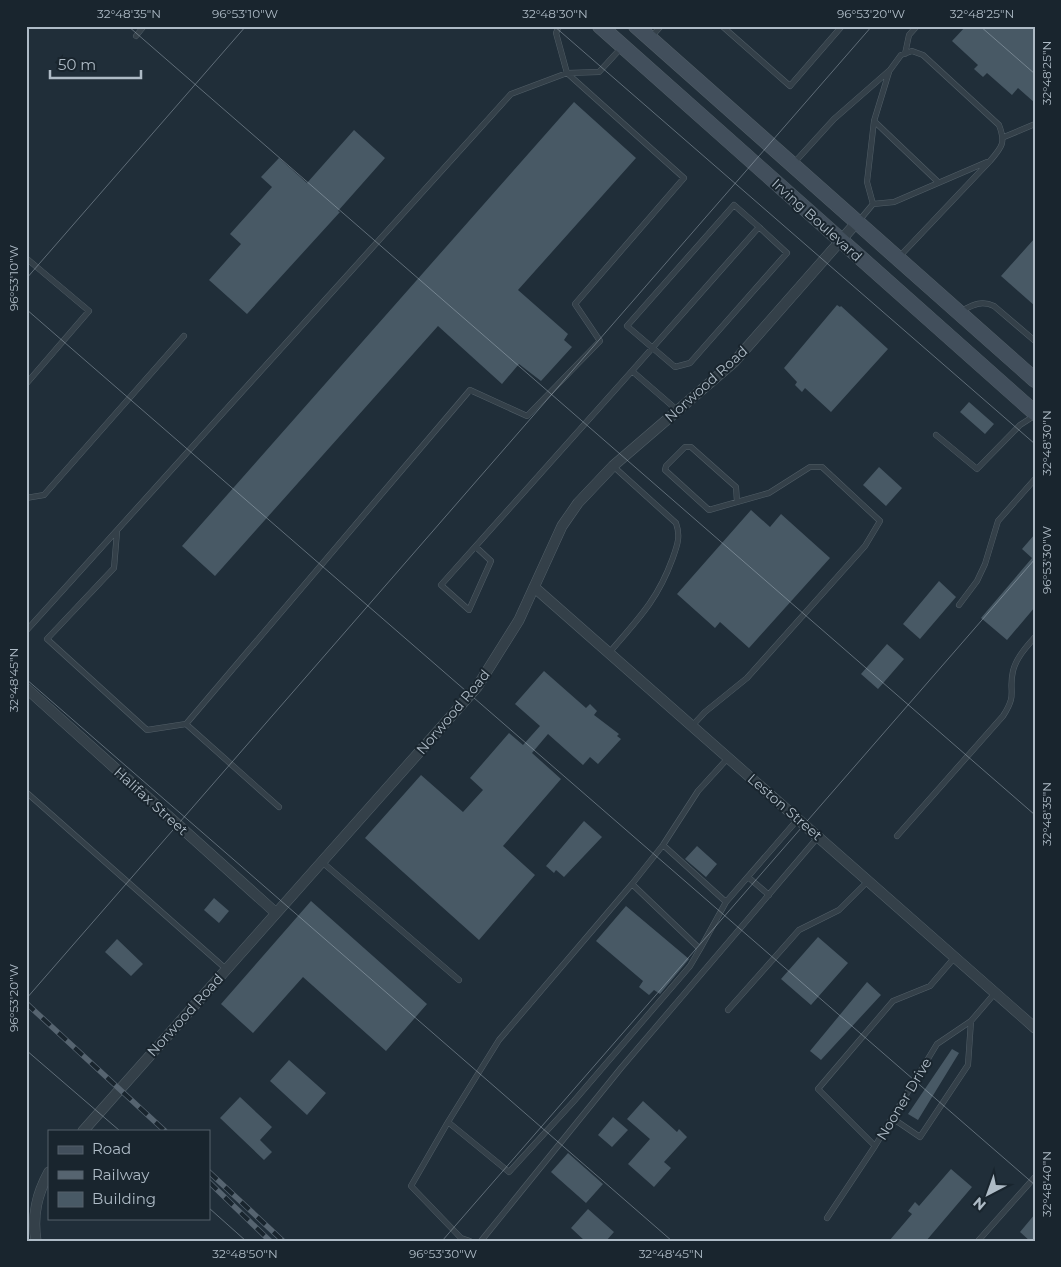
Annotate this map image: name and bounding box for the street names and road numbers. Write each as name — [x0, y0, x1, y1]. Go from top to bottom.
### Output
street label: Irving Boulevard — [768, 175, 866, 265]
street label: Norwood Road — [661, 342, 751, 426]
street label: Norwood Road — [412, 666, 494, 758]
street label: Halifax Street — [110, 763, 192, 839]
street label: Leston Street — [744, 770, 826, 845]
street label: Norwood Road — [143, 970, 227, 1060]
street label: Nooner Drive — [872, 1055, 936, 1143]

